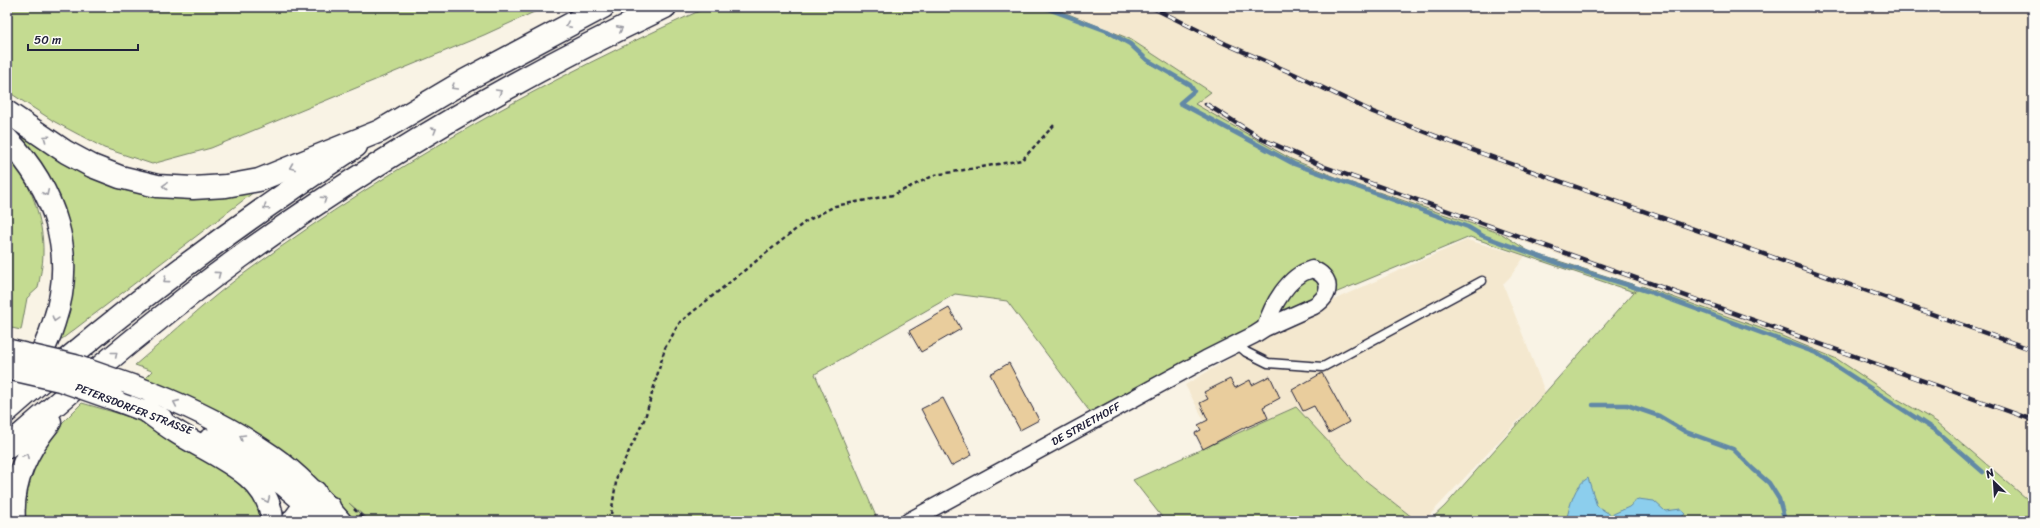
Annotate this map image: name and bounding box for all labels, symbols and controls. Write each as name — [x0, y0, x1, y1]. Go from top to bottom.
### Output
one-way arrow — [565, 20, 572, 28]
scale bar — [28, 26, 138, 52]
one-way arrow — [615, 26, 623, 34]
text: 50 m — [34, 29, 61, 51]
one-way arrow — [451, 82, 458, 89]
one-way arrow — [495, 90, 502, 97]
one-way arrow — [430, 127, 437, 134]
one-way arrow — [43, 135, 50, 143]
one-way arrow — [288, 162, 295, 170]
one-way arrow — [162, 182, 168, 191]
one-way arrow — [41, 188, 49, 196]
one-way arrow — [320, 197, 327, 204]
one-way arrow — [263, 202, 270, 210]
one-way arrow — [214, 271, 221, 279]
one-way arrow — [164, 275, 171, 282]
one-way arrow — [51, 315, 60, 322]
one-way arrow — [111, 351, 118, 358]
street label: PETERSDORFER STRASSE — [73, 378, 196, 440]
street label: DE STRIETHOFF — [1048, 397, 1125, 451]
one-way arrow — [173, 400, 181, 408]
one-way arrow — [239, 435, 246, 442]
one-way arrow — [21, 453, 29, 460]
north arrow — [1974, 462, 2014, 502]
text: N — [1982, 463, 1998, 484]
one-way arrow — [262, 497, 270, 504]

